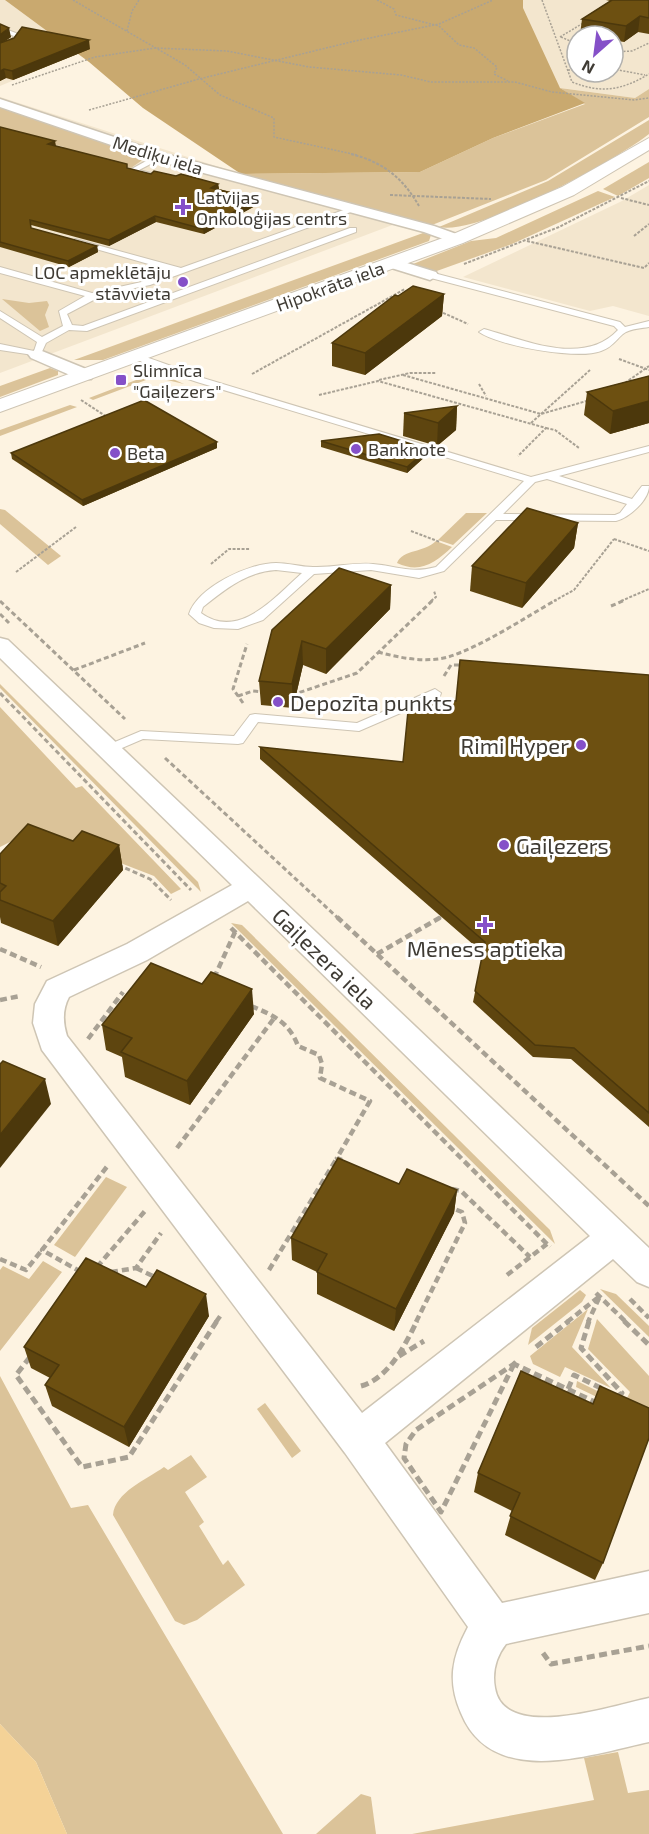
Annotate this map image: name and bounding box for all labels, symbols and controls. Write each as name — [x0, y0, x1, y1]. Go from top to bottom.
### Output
north arrow — [565, 24, 625, 84]
text: N — [578, 57, 597, 79]
street label: Mediķu iela — [110, 131, 206, 180]
place label: Latvijas Onkoloģijas centrs — [196, 186, 347, 229]
marker: Latvijas Onkoloģijas centrs — [174, 198, 192, 216]
street label: Hipokrāta iela — [273, 256, 387, 316]
place label: LOC apmeklētāju stāvvieta — [34, 261, 171, 304]
marker: LOC apmeklētāju stāvvieta — [176, 275, 190, 289]
place label: Slimnīca "Gaiļezers" — [133, 359, 222, 403]
marker: Slimnīca "Gaiļezers" — [114, 373, 128, 387]
place label: Banknote — [368, 438, 446, 460]
place label: Beta — [127, 442, 165, 464]
marker: Banknote — [349, 442, 363, 456]
marker: Beta — [108, 446, 122, 460]
place label: Depozīta punkts — [290, 689, 453, 715]
marker: Depozīta punkts — [271, 695, 285, 709]
place label: Rimi Hyper — [461, 732, 569, 758]
marker: Rimi Hyper — [574, 738, 588, 752]
place label: Gaiļezers — [516, 832, 609, 860]
marker: Gaiļezers — [497, 838, 511, 852]
street label: Gaiļezera iela — [266, 902, 382, 1015]
marker: Mēness aptieka — [478, 918, 492, 932]
place label: Mēness aptieka — [407, 935, 563, 961]

